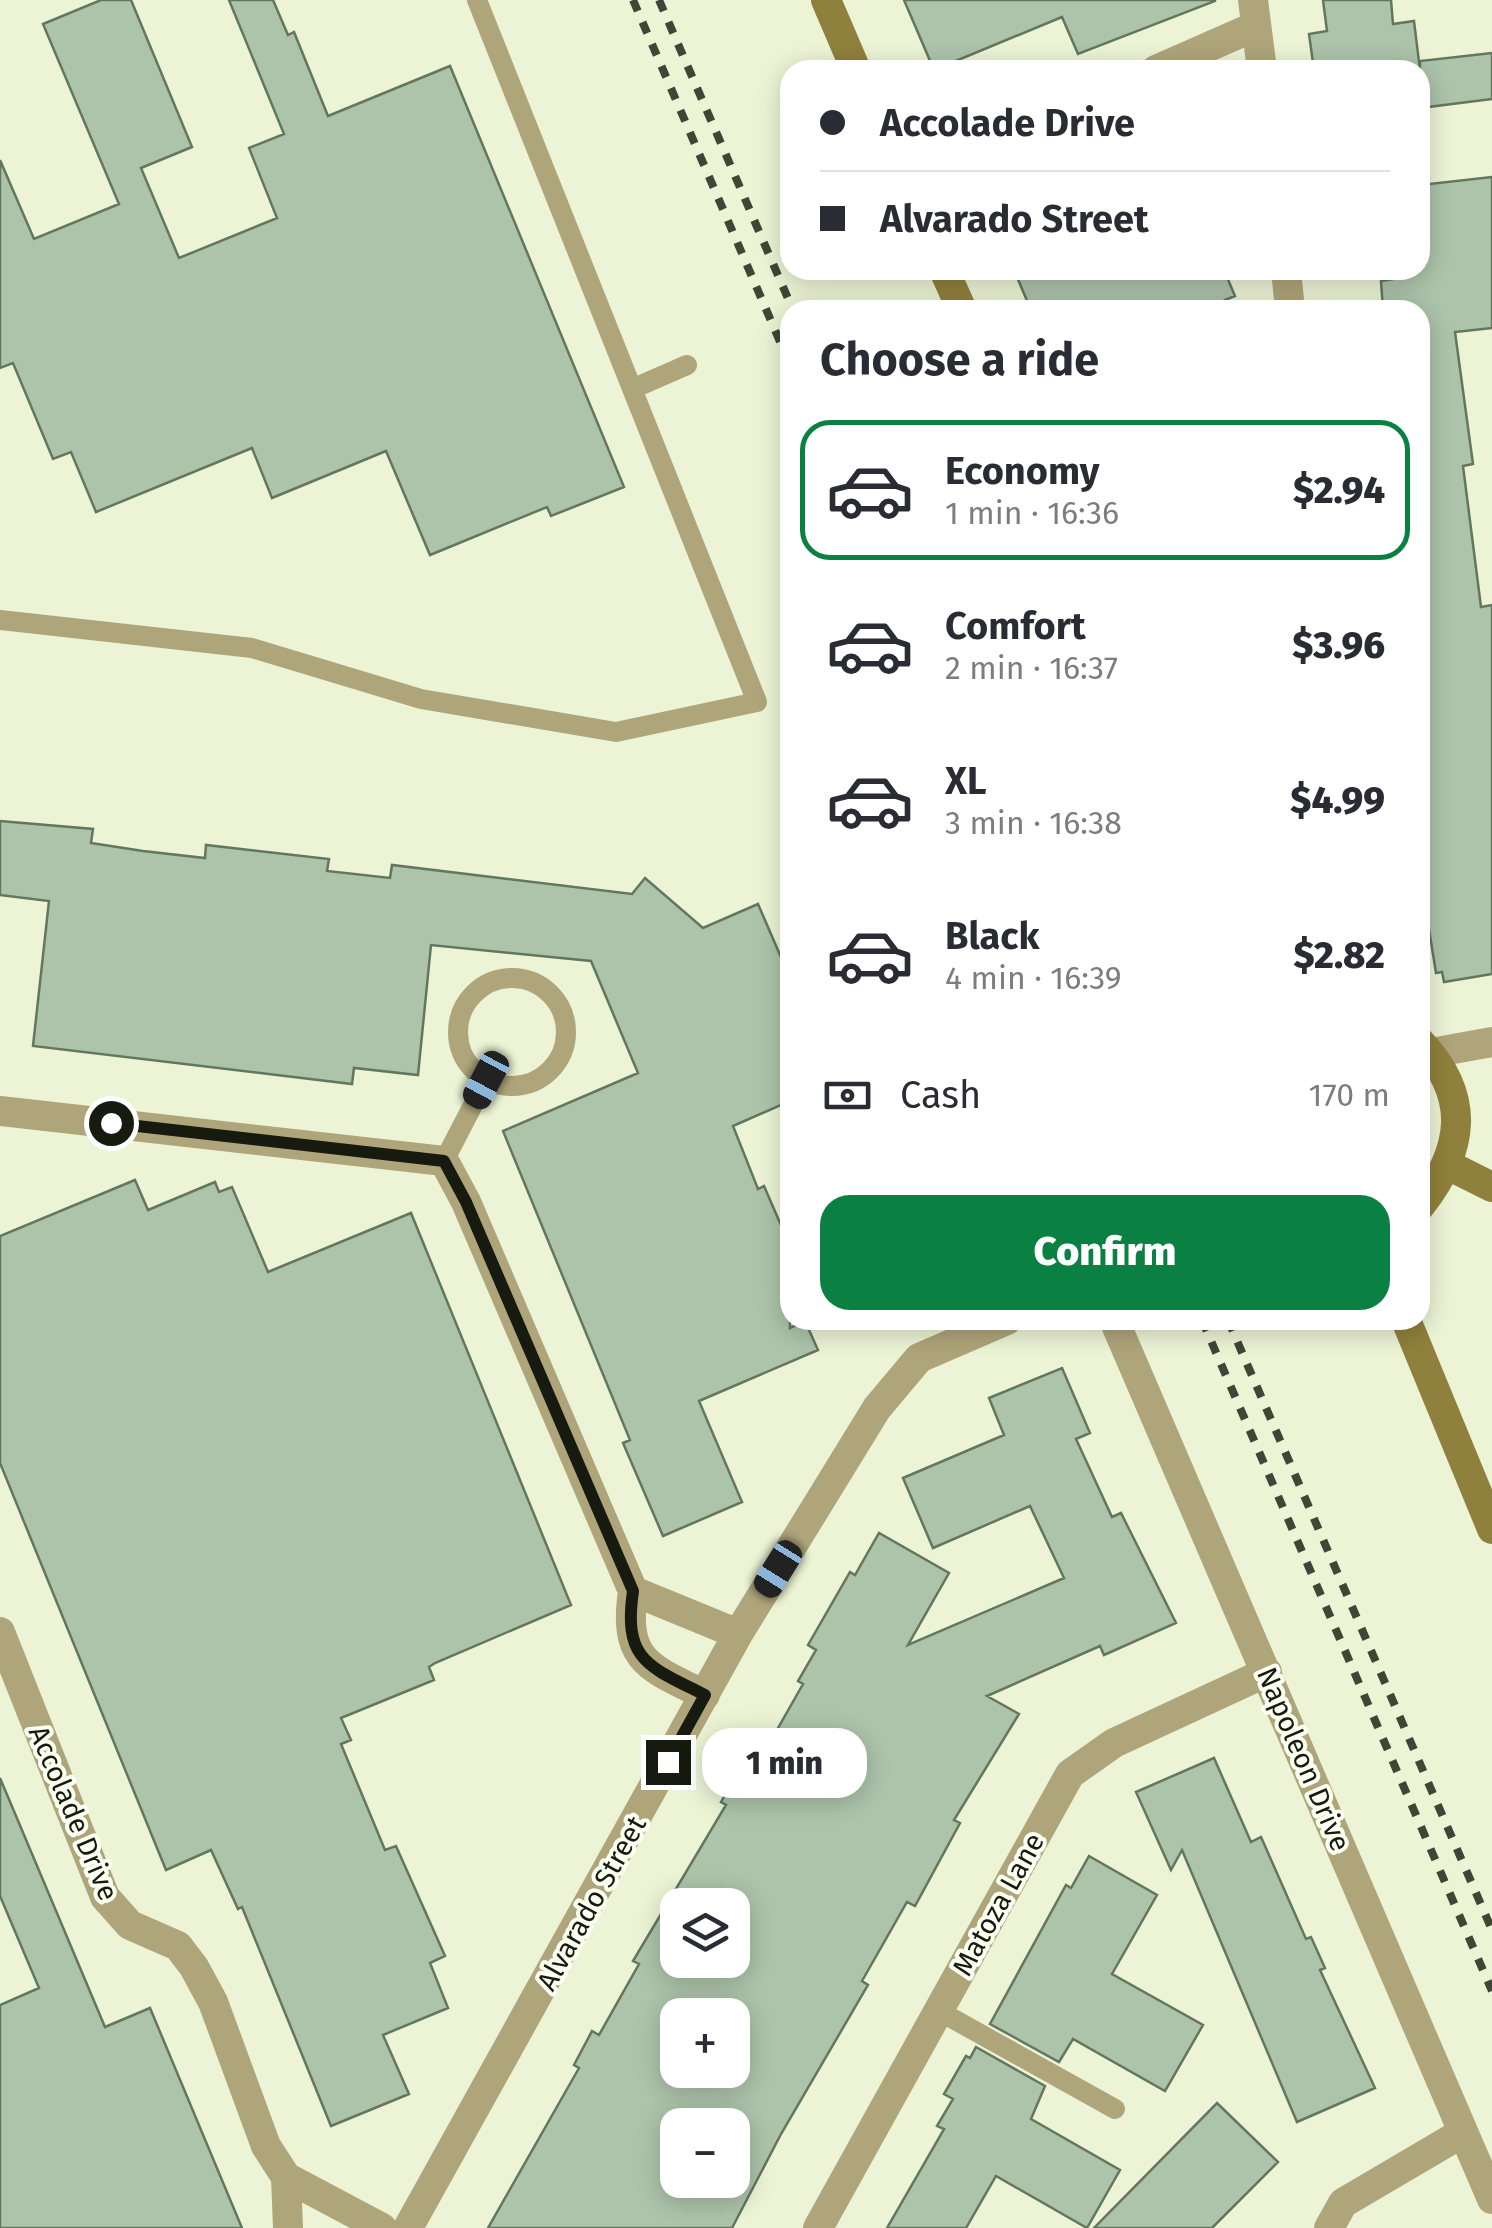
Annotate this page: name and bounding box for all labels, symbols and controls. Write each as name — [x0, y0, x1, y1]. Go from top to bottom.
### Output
text: Accolade Drive — [880, 100, 1135, 146]
text: Alvarado Street — [880, 196, 1149, 242]
text: Choose a ride — [820, 333, 1099, 387]
icon: car — [825, 445, 915, 535]
text: Economy — [945, 448, 1100, 494]
text: $2.94 — [1293, 467, 1385, 513]
text: 1 min · 16:36 — [945, 494, 1119, 532]
icon: car — [825, 600, 915, 690]
text: Comfort — [945, 603, 1086, 649]
text: $3.96 — [1292, 622, 1385, 668]
text: 2 min · 16:37 — [945, 649, 1118, 687]
icon: car — [825, 755, 915, 845]
text: XL — [945, 758, 987, 804]
text: $4.99 — [1290, 777, 1385, 823]
text: 3 min · 16:38 — [945, 804, 1122, 842]
icon: car — [825, 910, 915, 1000]
text: Black — [945, 913, 1040, 959]
text: $2.82 — [1293, 932, 1385, 978]
text: 4 min · 16:39 — [945, 959, 1122, 997]
car — [459, 1046, 513, 1114]
icon: cash — [820, 1068, 875, 1123]
text: Cash — [900, 1072, 981, 1118]
text: 170 m — [1309, 1076, 1390, 1114]
route start — [89, 1101, 134, 1146]
button: Confirm — [820, 1195, 1390, 1310]
car — [749, 1536, 807, 1602]
street label: Napoleon Drive — [1250, 1662, 1357, 1856]
street label: Accolade Drive — [22, 1721, 125, 1905]
callout: 1 min — [703, 1727, 868, 1797]
route end — [646, 1740, 691, 1785]
text: 1 min — [746, 1744, 823, 1782]
street label: Alvarado Street — [530, 1810, 653, 1996]
street label: Matoza Lane — [946, 1827, 1051, 1981]
map controls — [660, 1888, 750, 2198]
button: layers — [660, 1888, 750, 1978]
button: + — [660, 1998, 750, 2088]
button: − — [660, 2108, 750, 2198]

